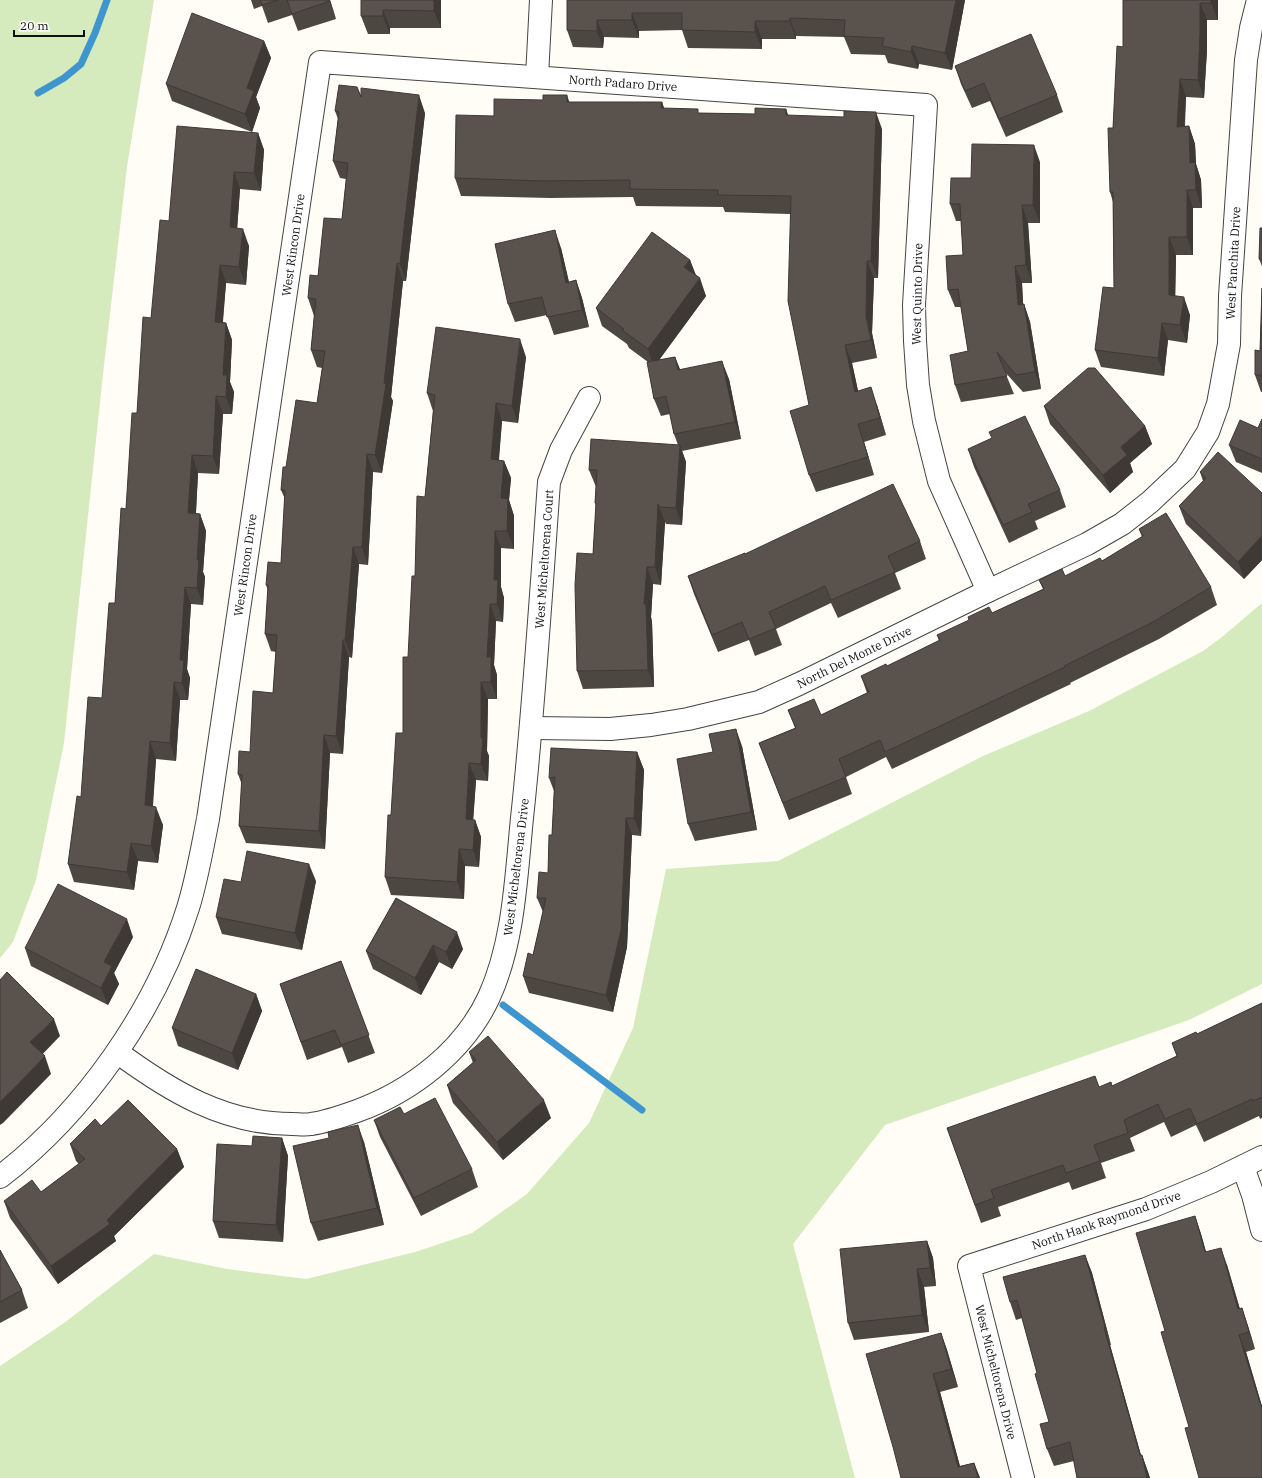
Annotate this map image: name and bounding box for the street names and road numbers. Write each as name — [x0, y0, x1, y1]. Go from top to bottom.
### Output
street label: North Padaro Drive — [568, 72, 678, 94]
street label: West Rincon Drive — [278, 193, 308, 297]
street label: West Panchita Drive — [1223, 206, 1243, 320]
street label: West Quinto Drive — [909, 243, 925, 345]
street label: West Micheltorena Court — [532, 489, 556, 629]
street label: West Rincon Drive — [230, 513, 260, 617]
street label: North Del Monte Drive — [794, 623, 914, 691]
street label: West Micheltorena Drive — [500, 797, 532, 937]
street label: North Hank Raymond Drive — [1030, 1187, 1182, 1253]
street label: West Micheltorena Drive — [972, 1303, 1020, 1441]

